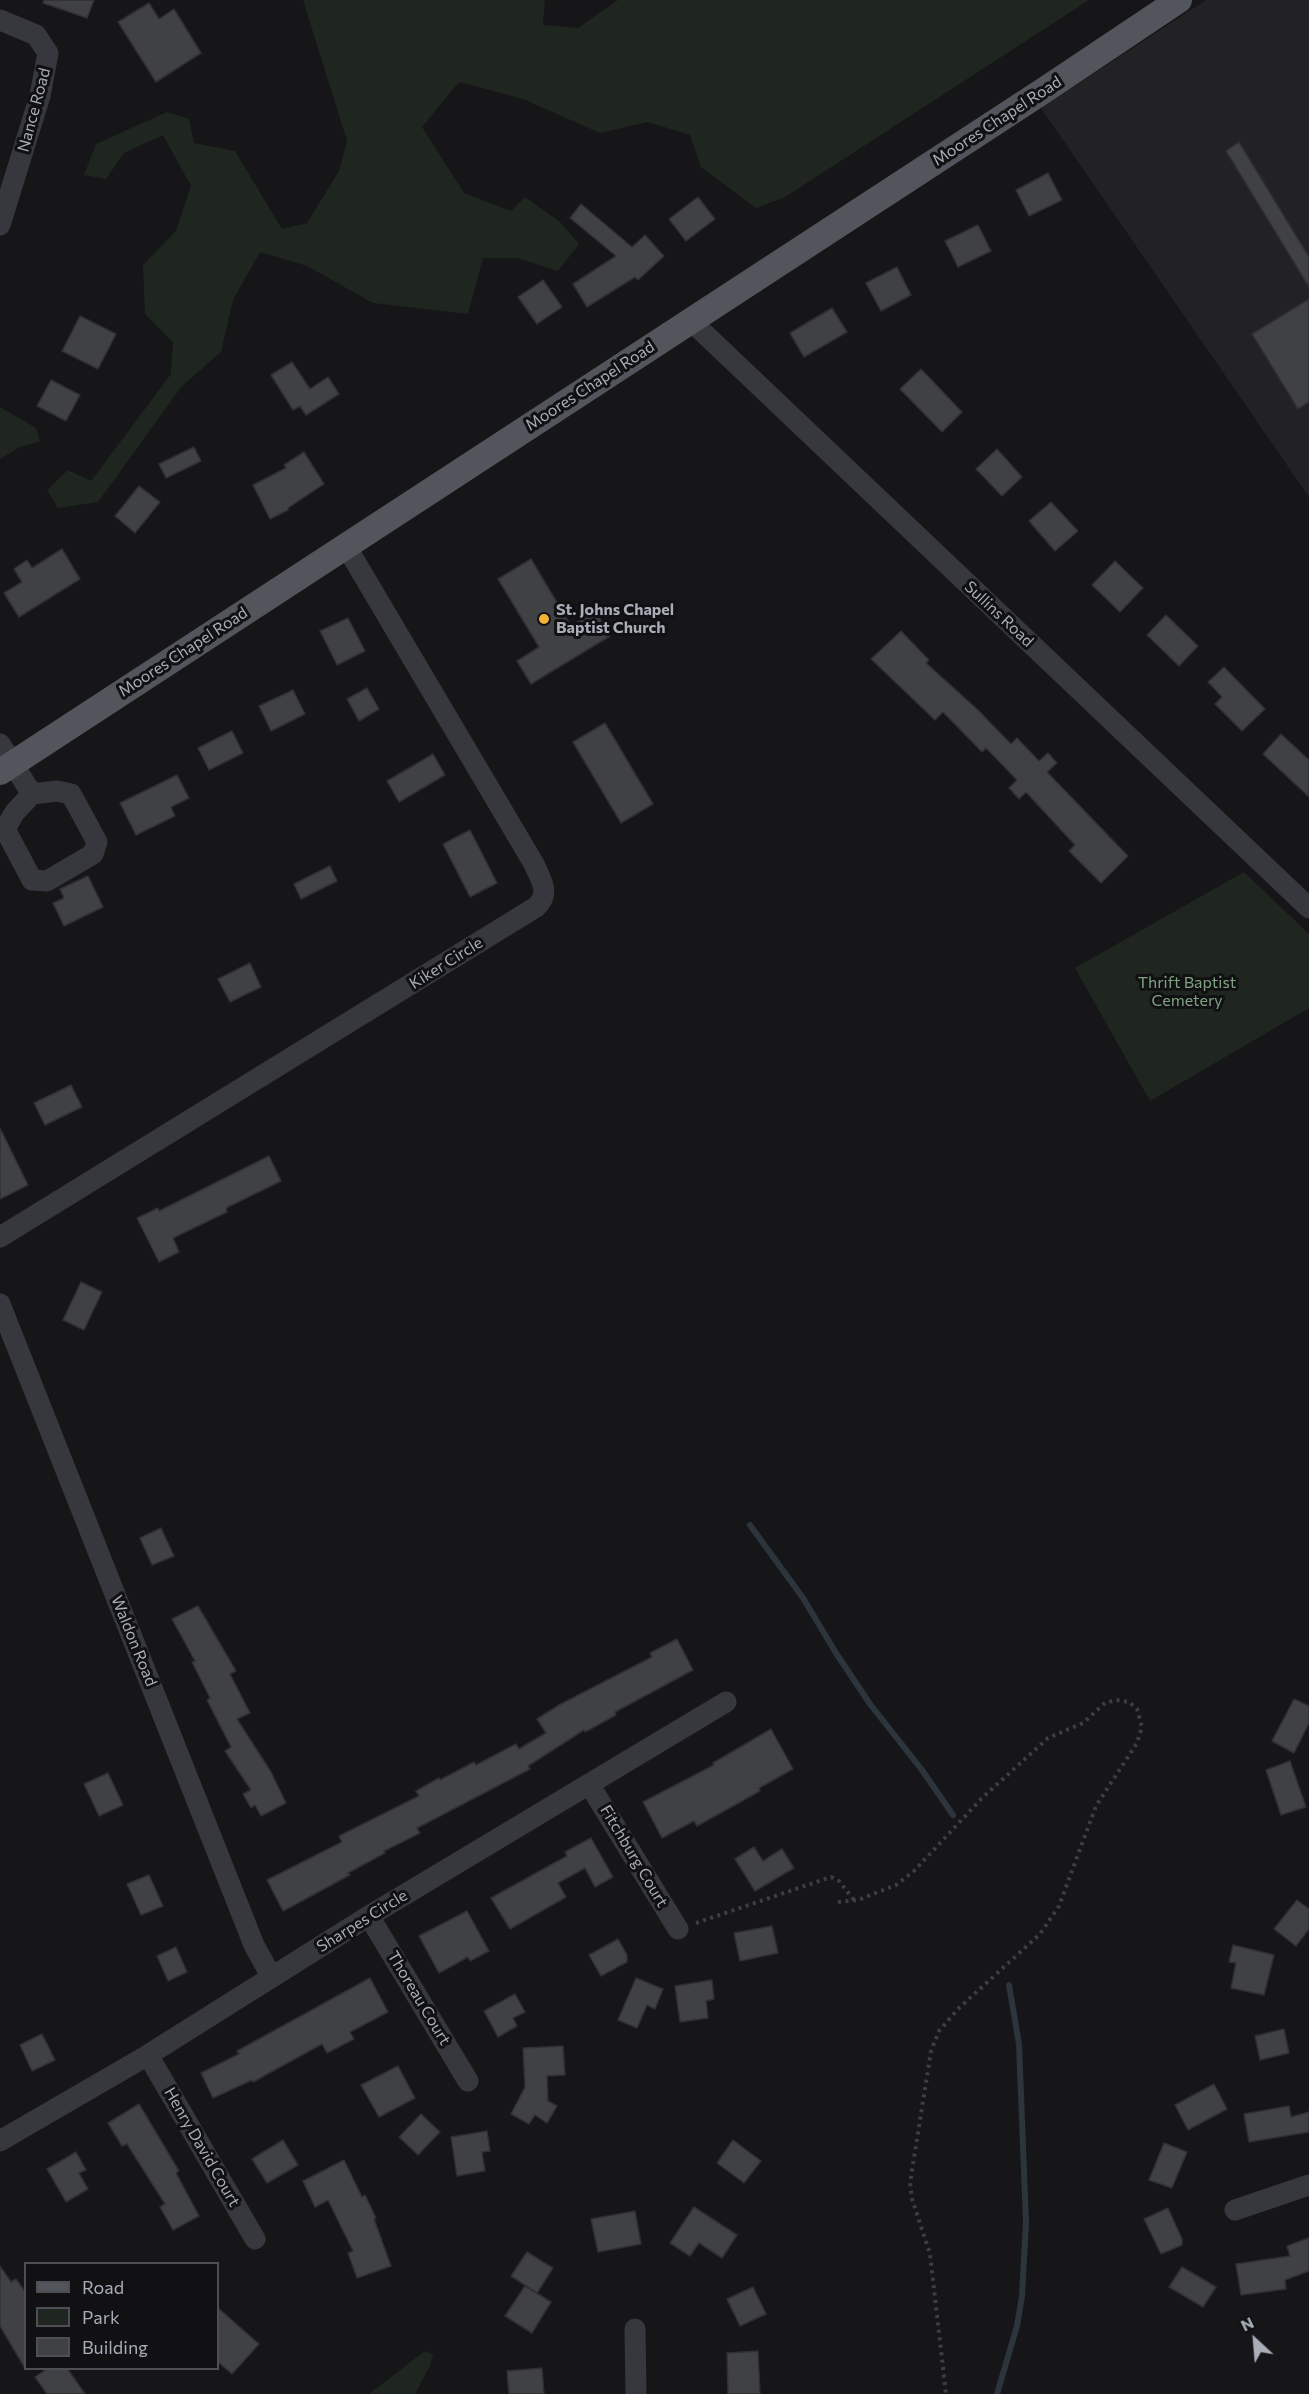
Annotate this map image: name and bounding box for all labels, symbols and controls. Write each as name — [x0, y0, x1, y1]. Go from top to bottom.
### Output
street label: Nance Road — [14, 66, 54, 154]
street label: Moores Chapel Road — [929, 72, 1065, 170]
street label: Moores Chapel Road — [522, 337, 658, 435]
street label: Sullins Road — [960, 577, 1038, 651]
place label: St. Johns Chapel Baptist Church — [556, 600, 674, 638]
street label: Moores Chapel Road — [115, 603, 251, 701]
marker: St. Johns Chapel Baptist Church — [537, 612, 551, 626]
street label: Kiker Circle — [406, 933, 486, 993]
park label: Thrift Baptist Cemetery — [1138, 973, 1236, 1011]
street label: Waldon Road — [107, 1593, 161, 1689]
street label: Fitchburg Court — [596, 1801, 672, 1911]
street label: Sharpes Circle — [313, 1886, 411, 1956]
street label: Thoreau Court — [383, 1947, 455, 2049]
street label: Henry David Court — [160, 2084, 244, 2210]
legend — [24, 2262, 219, 2370]
text: Road — [82, 2276, 124, 2298]
text: Park — [82, 2306, 120, 2328]
north arrow — [1225, 2310, 1285, 2370]
text: N — [1237, 2312, 1256, 2335]
text: Building — [82, 2336, 148, 2358]

